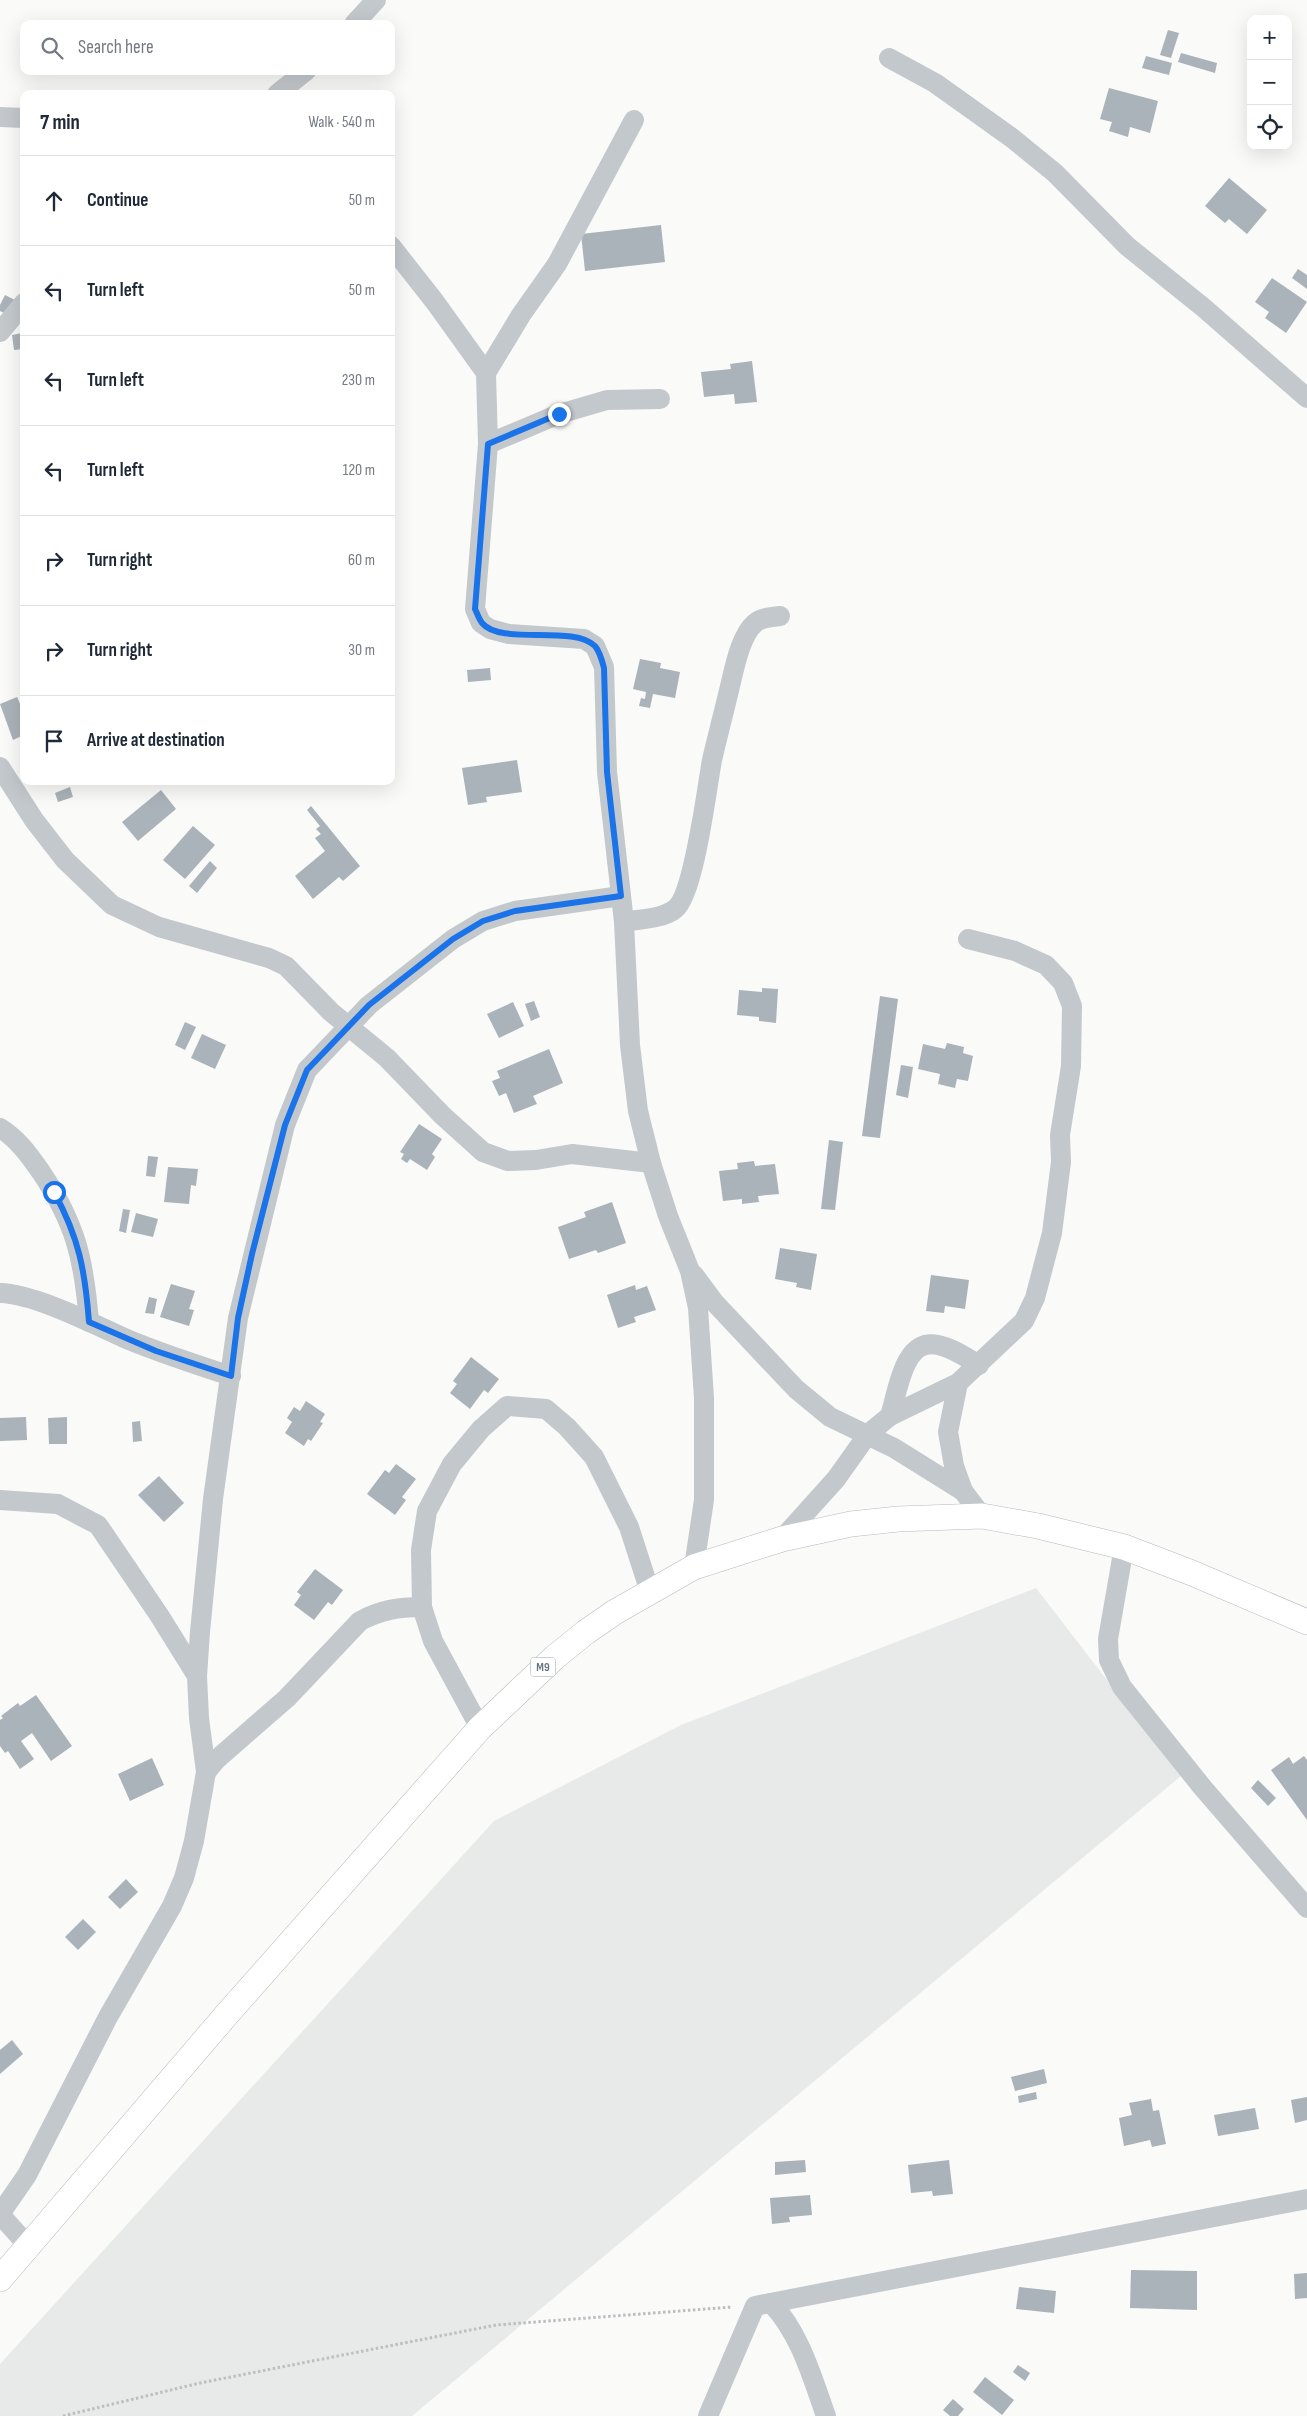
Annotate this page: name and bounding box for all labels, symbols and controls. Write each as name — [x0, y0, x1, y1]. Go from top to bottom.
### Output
map controls — [1247, 15, 1292, 150]
button: + — [1247, 15, 1292, 60]
search box — [20, 20, 395, 75]
icon: search — [38, 34, 66, 62]
text: Search here — [78, 36, 154, 59]
button: − — [1247, 60, 1292, 105]
button: locate — [1247, 105, 1292, 150]
text: 7 min — [40, 110, 80, 135]
text: Walk · 540 m — [308, 113, 375, 132]
icon: ahead — [40, 187, 68, 215]
text: Continue — [87, 189, 148, 212]
text: 50 m — [349, 191, 375, 210]
icon: left — [40, 277, 68, 305]
text: Turn left — [87, 279, 144, 302]
text: 50 m — [349, 281, 375, 300]
icon: left — [40, 367, 68, 395]
text: Turn left — [87, 369, 144, 392]
text: 230 m — [342, 371, 375, 390]
route end — [548, 403, 571, 426]
icon: left — [40, 457, 68, 485]
text: Turn left — [87, 459, 144, 482]
text: 120 m — [343, 461, 375, 480]
icon: right — [40, 547, 68, 575]
text: Turn right — [87, 549, 152, 572]
text: 60 m — [348, 551, 375, 570]
icon: right — [40, 637, 68, 665]
text: Turn right — [87, 639, 152, 662]
text: 30 m — [348, 641, 375, 660]
icon: arrive — [40, 727, 68, 755]
text: Arrive at destination — [87, 729, 225, 752]
route start — [43, 1181, 66, 1204]
road number: M9 — [530, 1658, 556, 1676]

